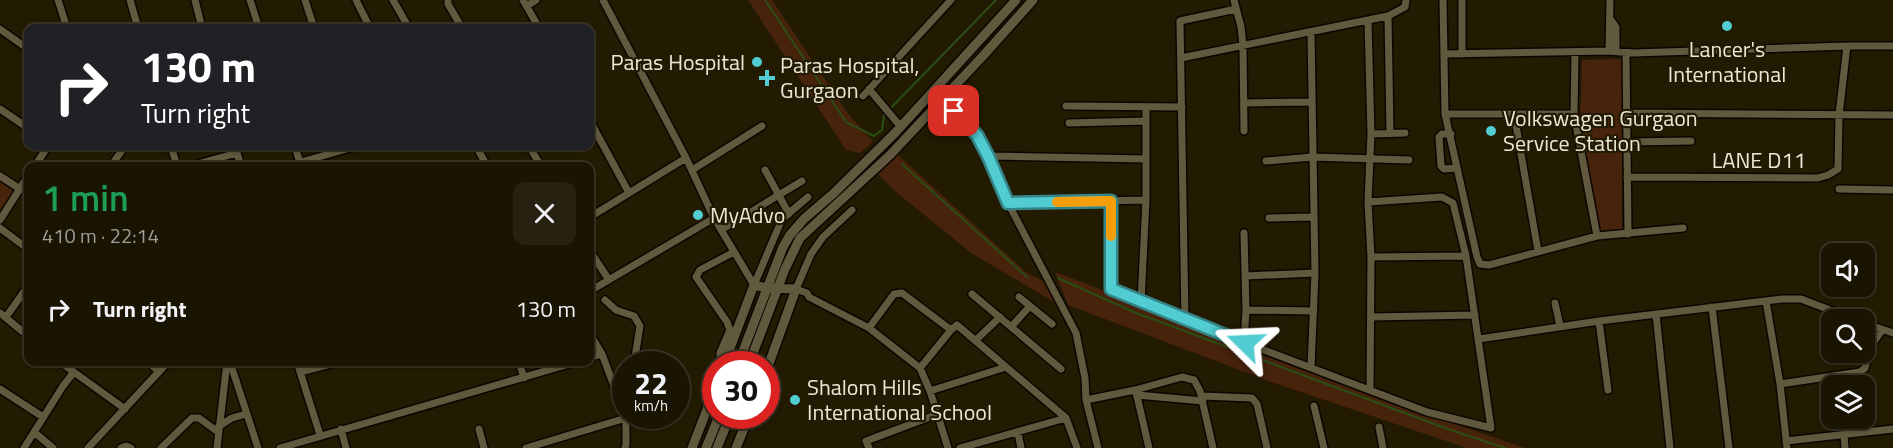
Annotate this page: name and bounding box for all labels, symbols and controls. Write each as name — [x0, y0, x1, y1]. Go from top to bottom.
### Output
marker: Lancer's International — [1720, 19, 1734, 33]
place label: Lancer's International — [1668, 32, 1786, 91]
text: 130 m — [141, 34, 256, 98]
place label: Paras Hospital — [611, 45, 745, 79]
icon: right — [42, 48, 120, 126]
place label: Paras Hospital, Gurgaon — [780, 48, 919, 107]
marker: Paras Hospital — [750, 55, 764, 69]
marker: Paras Hospital, Gurgaon — [758, 69, 776, 87]
pin — [928, 85, 979, 136]
text: Turn right — [141, 92, 250, 133]
icon: arrive — [937, 94, 970, 127]
place label: Volkswagen Gurgaon Service Station — [1503, 101, 1698, 160]
marker: Volkswagen Gurgaon Service Station — [1484, 124, 1498, 138]
street label: LANE D11 — [1712, 143, 1806, 177]
text: 1 min — [42, 170, 129, 225]
button: close — [513, 182, 576, 245]
place label: MyAdvo — [710, 198, 785, 232]
marker: MyAdvo — [691, 208, 705, 222]
text: 410 m · 22:14 — [42, 220, 159, 251]
map controls — [1821, 243, 1875, 429]
button: sound — [1821, 243, 1875, 297]
text: Turn right — [93, 292, 187, 326]
text: 130 m — [516, 292, 576, 326]
icon: right — [42, 293, 75, 326]
button: search — [1821, 309, 1875, 363]
position arrow — [1213, 311, 1277, 375]
speed limit sign: 30 — [702, 351, 780, 429]
text: 22 — [634, 360, 668, 406]
place label: Shalom Hills International School — [807, 370, 992, 429]
button: layers — [1821, 375, 1875, 429]
marker: Shalom Hills International School — [788, 393, 802, 407]
text: km/h — [634, 394, 668, 417]

